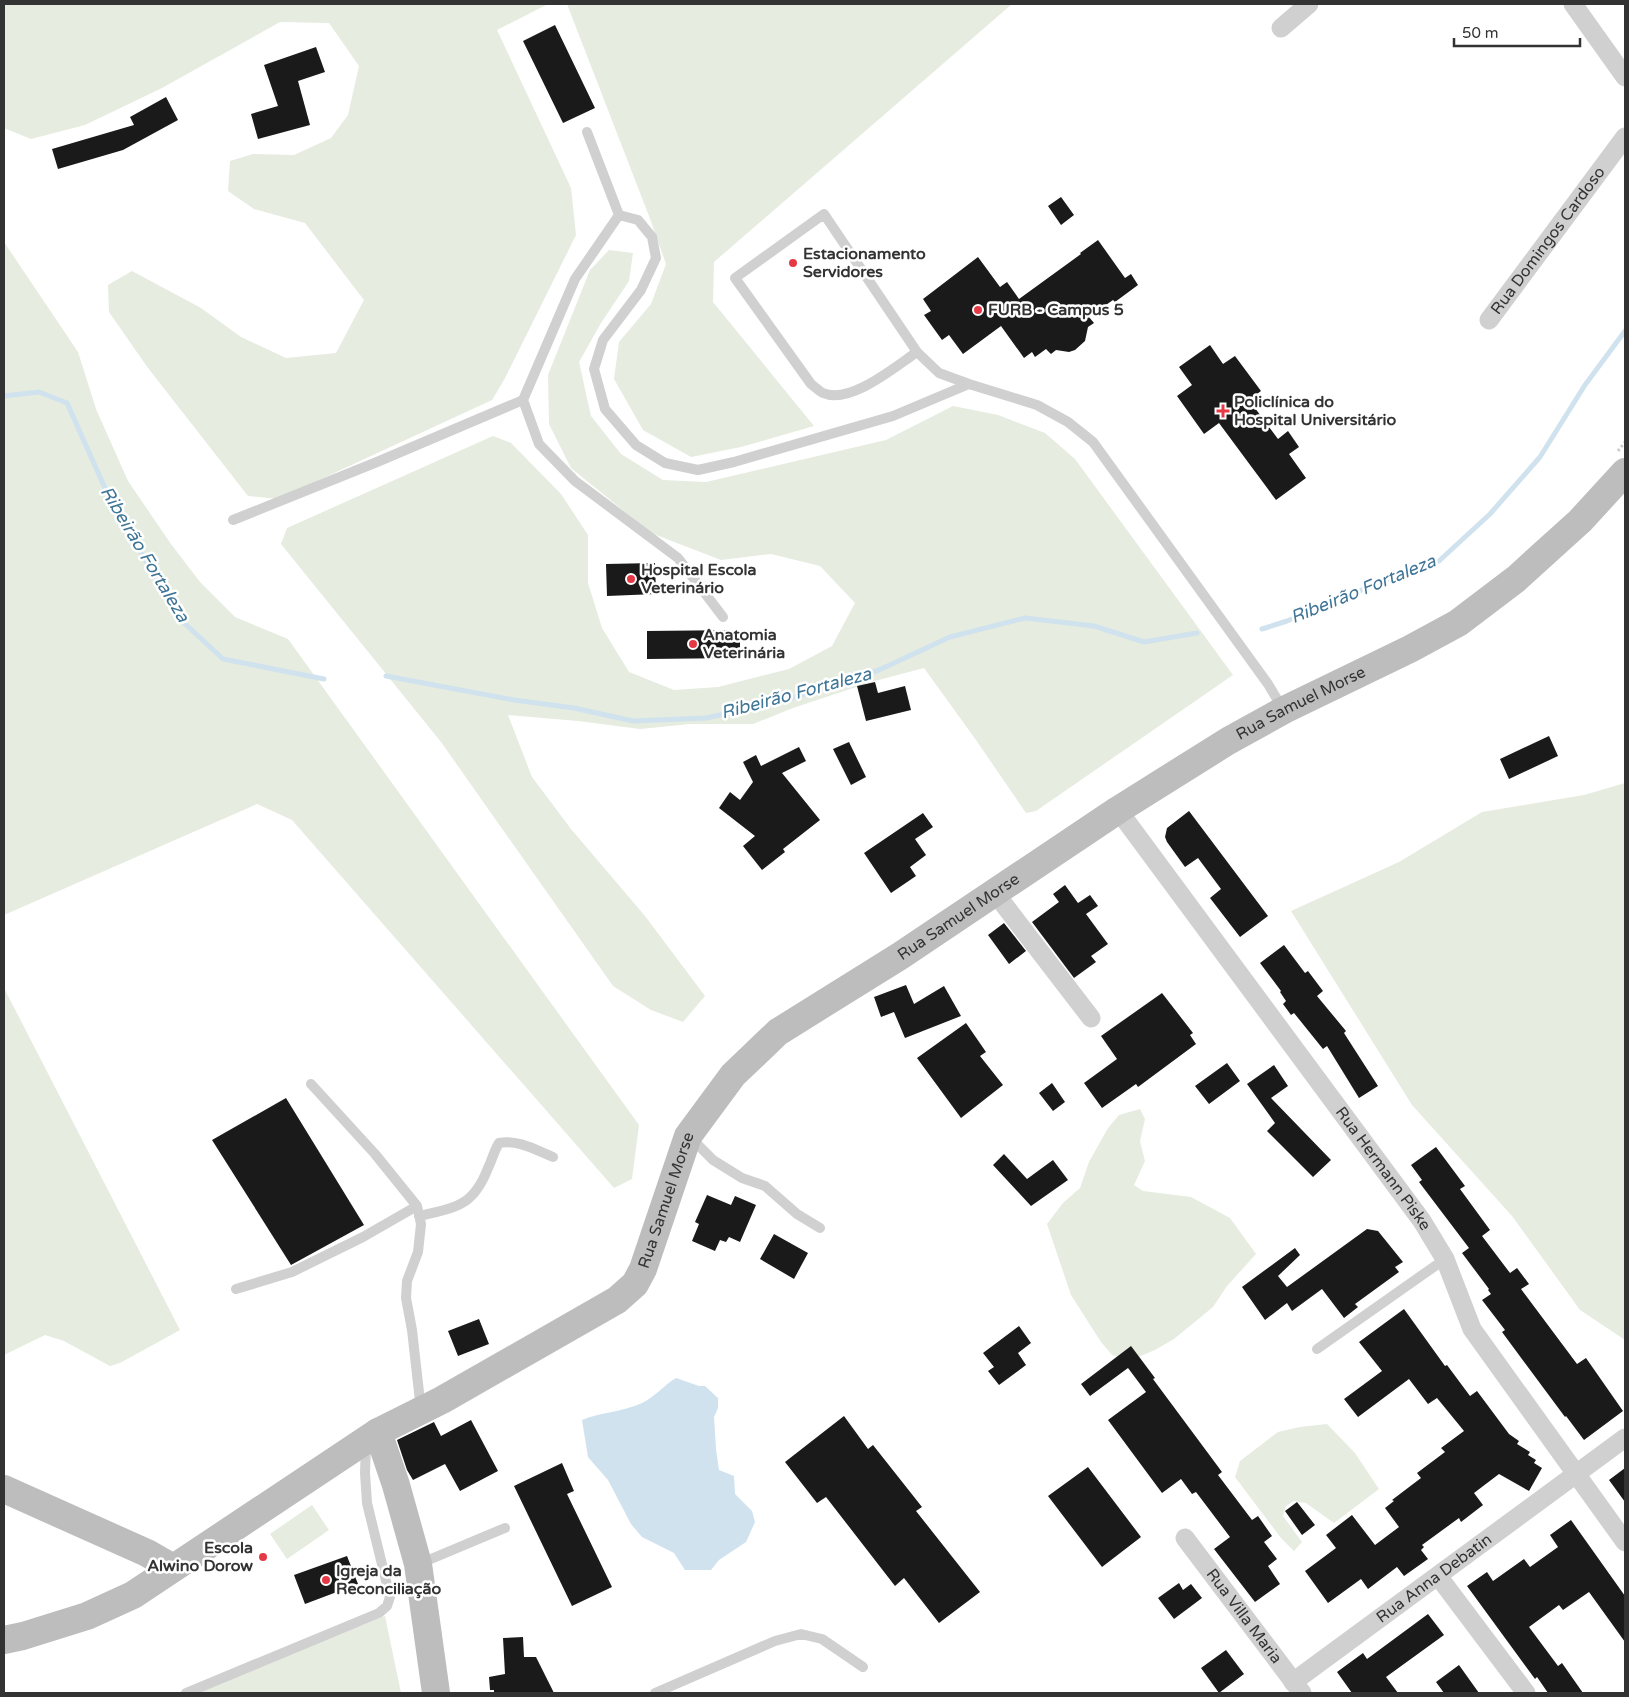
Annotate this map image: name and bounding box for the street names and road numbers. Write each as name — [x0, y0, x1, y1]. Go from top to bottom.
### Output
street label: Rua Domingos Cardoso — [1487, 163, 1610, 318]
street label: Rua Samuel Morse — [1233, 662, 1369, 745]
street label: Rua Samuel Morse — [894, 869, 1023, 965]
street label: Rua Hermann Piske — [1331, 1103, 1435, 1234]
street label: Rua Samuel Morse — [634, 1130, 699, 1271]
street label: Rua Anna Debatin — [1372, 1529, 1496, 1627]
street label: Rua Villa Maria — [1202, 1565, 1286, 1668]

